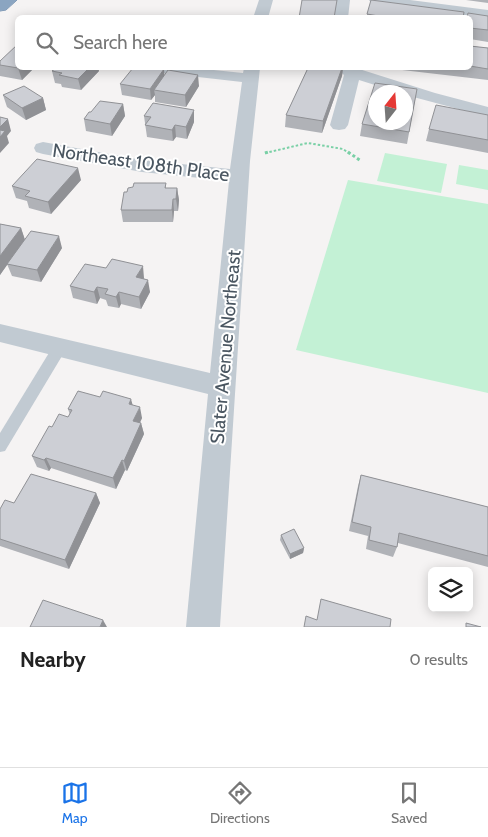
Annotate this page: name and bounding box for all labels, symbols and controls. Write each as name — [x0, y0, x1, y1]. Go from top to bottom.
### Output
search box — [15, 15, 473, 70]
icon: search — [33, 29, 61, 57]
text: Search here — [73, 31, 167, 54]
north arrow — [368, 85, 413, 130]
street label: Northeast 108th Place — [51, 139, 231, 186]
street label: Slater Avenue Northeast — [206, 249, 245, 445]
map controls — [428, 567, 473, 612]
button: layers — [428, 567, 473, 612]
text: Nearby — [20, 647, 86, 672]
text: 0 results — [409, 650, 468, 669]
tab: Map — [61, 779, 89, 827]
tab: Directions — [210, 779, 270, 827]
tab: Saved — [391, 779, 427, 827]

